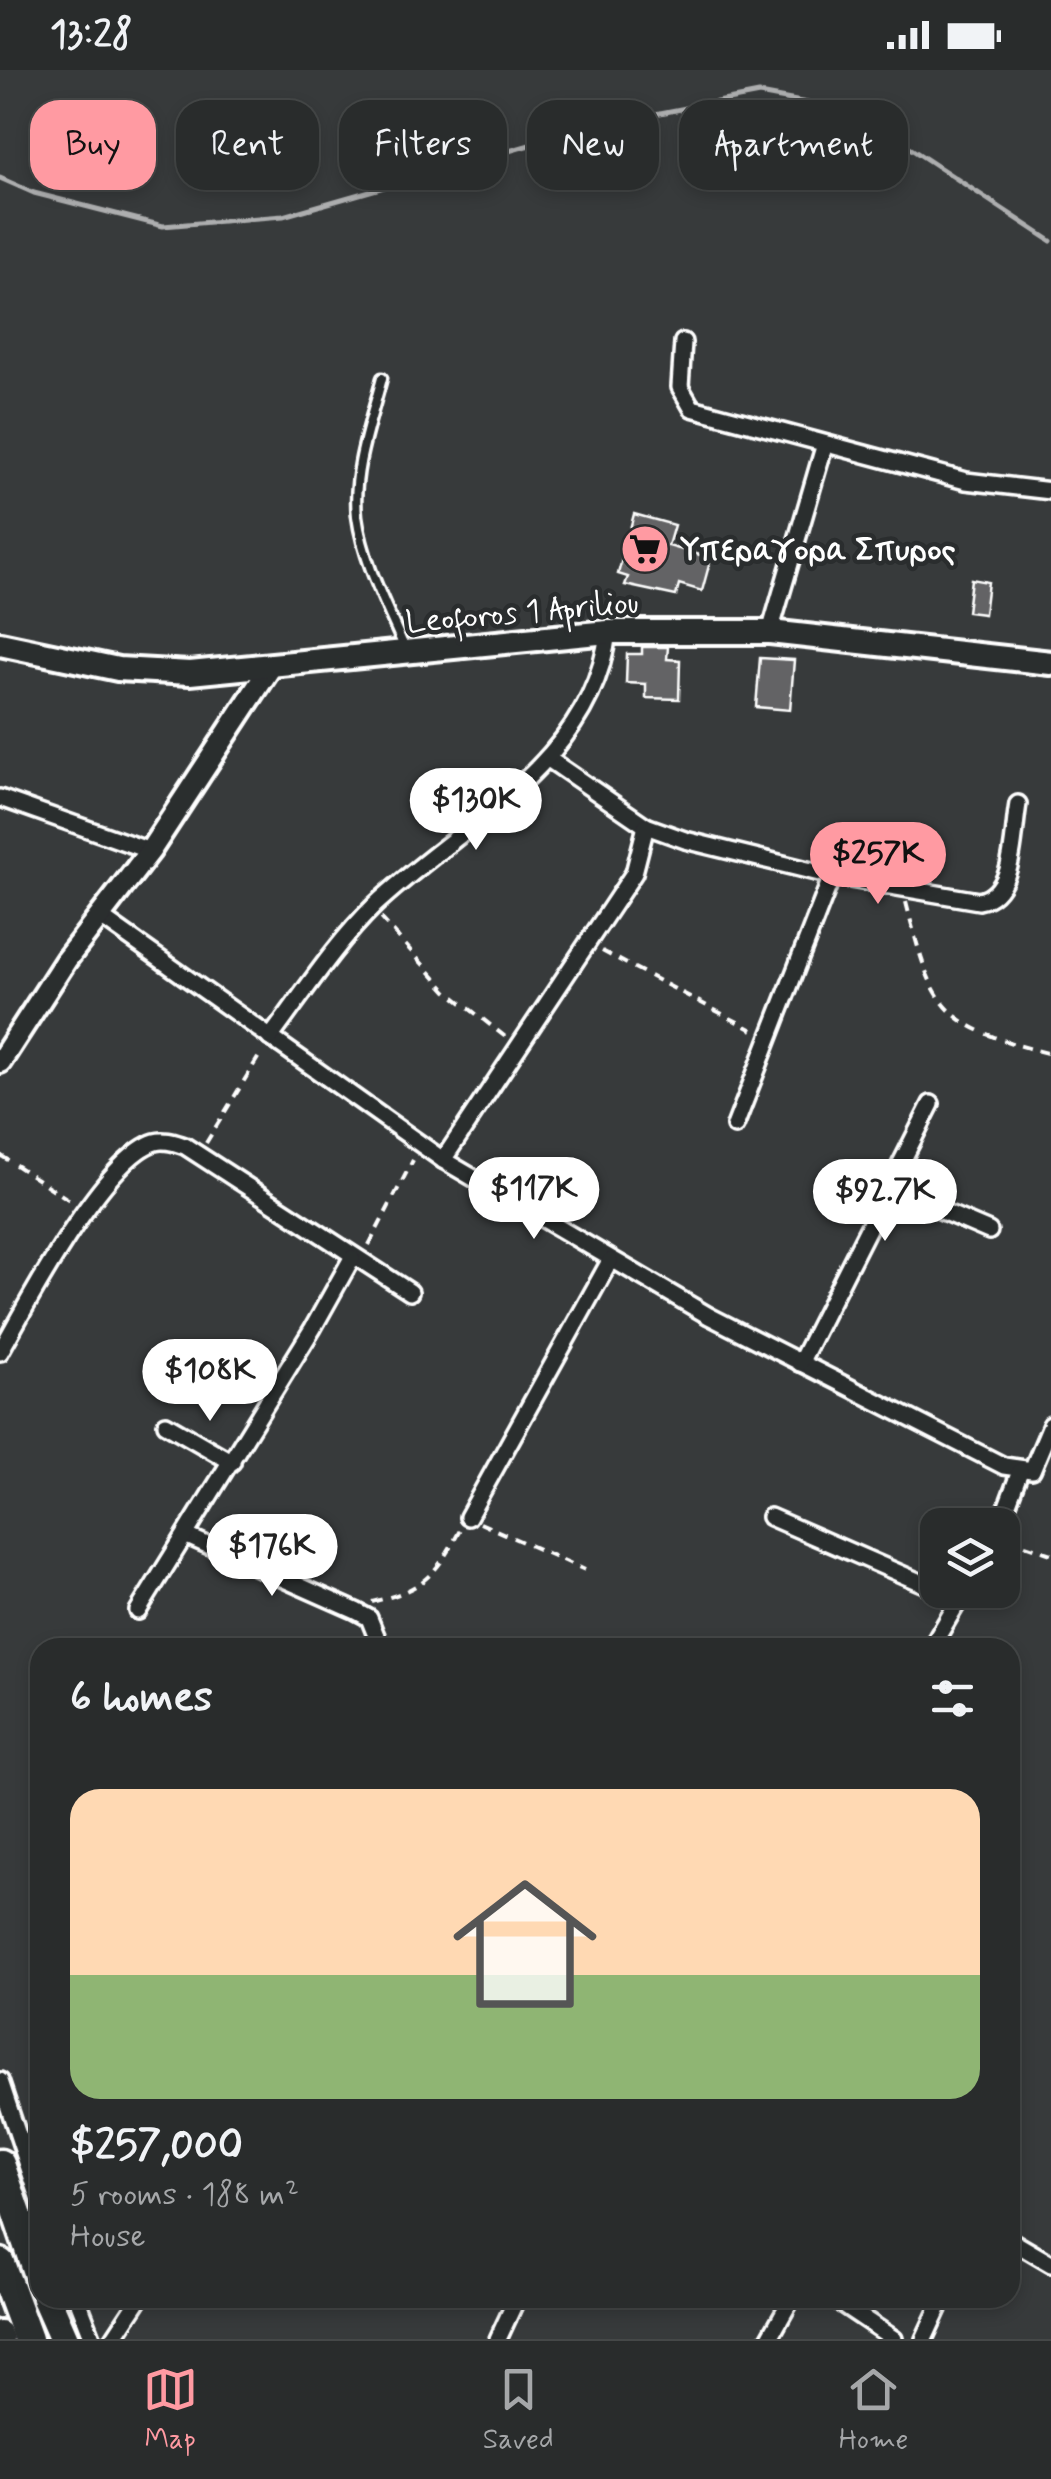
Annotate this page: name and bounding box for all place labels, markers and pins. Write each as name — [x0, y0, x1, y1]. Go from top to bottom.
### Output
supermarket icon: Υπεραγορα Σπυρος — [619, 523, 671, 575]
place label: Υπεραγορα Σπυρος — [680, 530, 956, 572]
pin: $130K — [406, 768, 546, 853]
pin: $257K — [808, 822, 948, 907]
pin: $117K — [464, 1157, 604, 1242]
pin: $92.7K — [804, 1159, 966, 1244]
pin: $108K — [140, 1339, 280, 1424]
pin: $176K — [202, 1514, 342, 1599]

